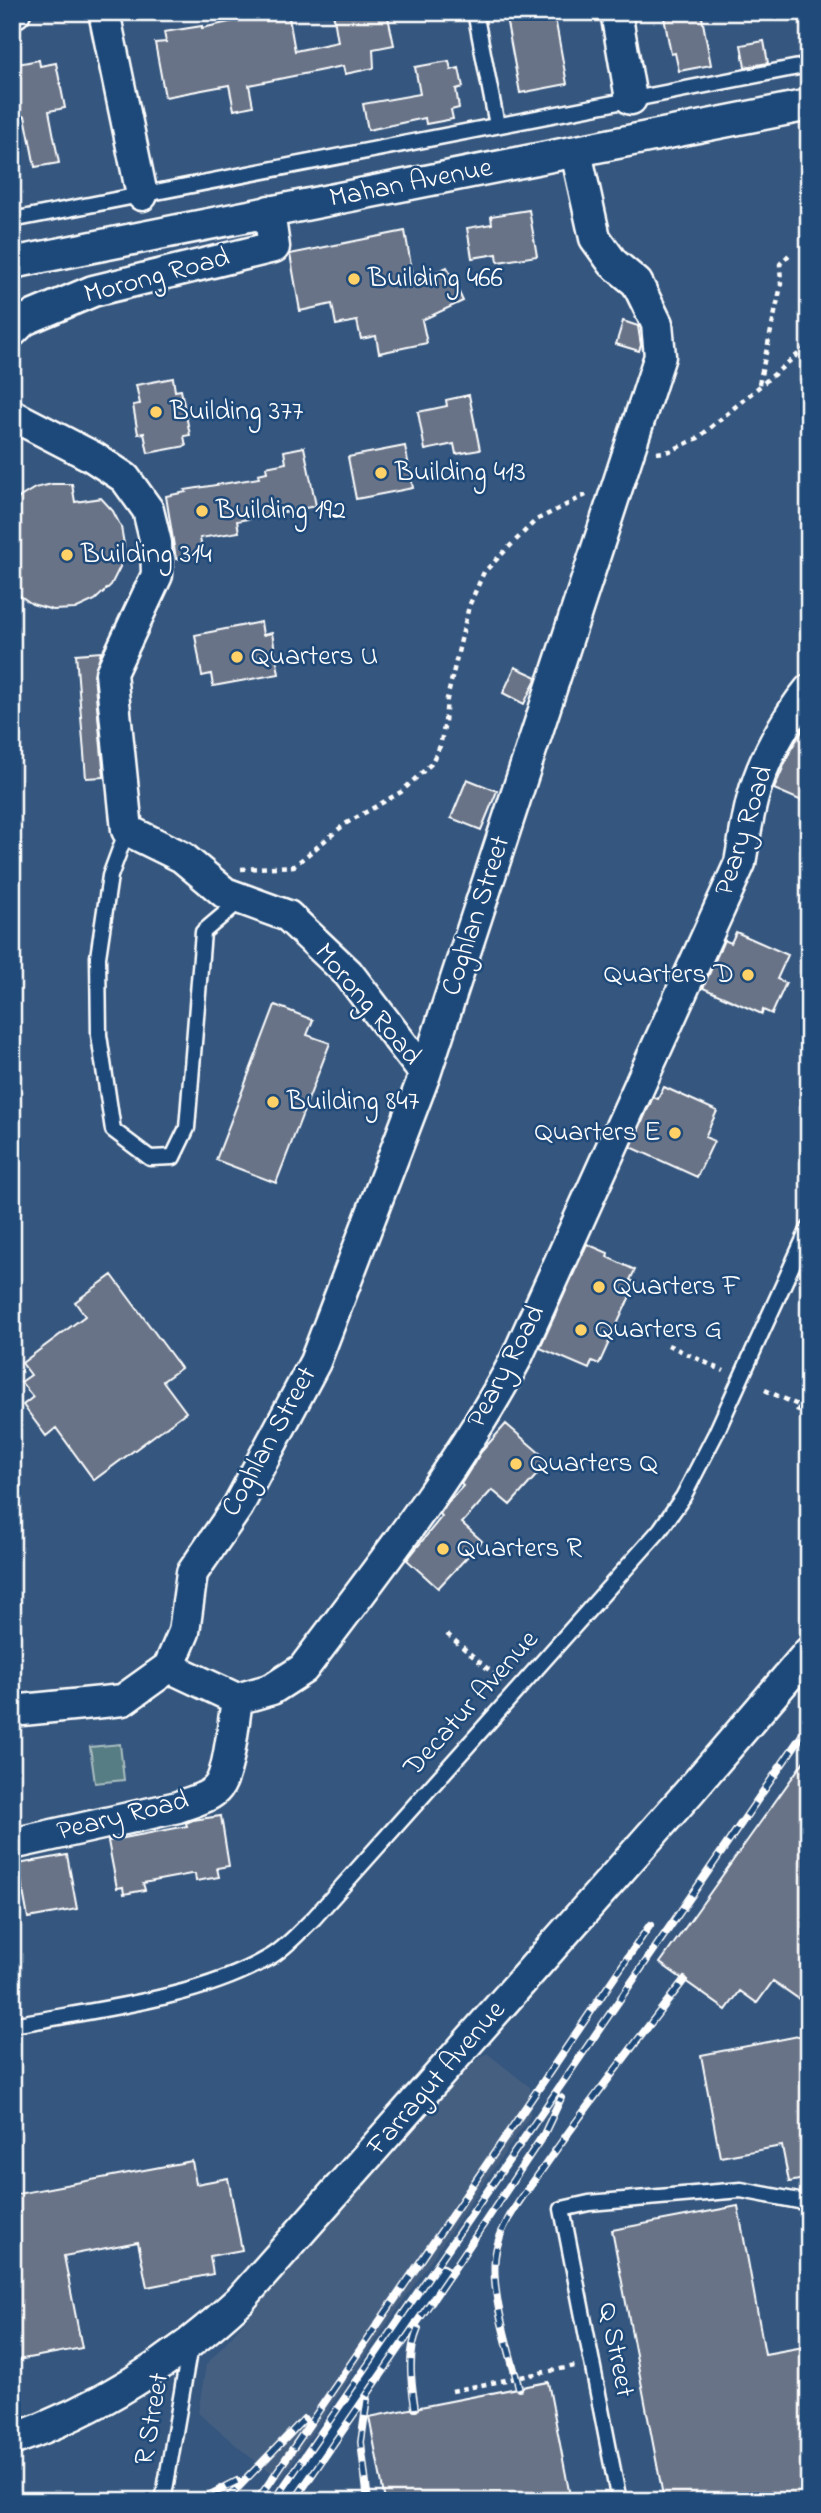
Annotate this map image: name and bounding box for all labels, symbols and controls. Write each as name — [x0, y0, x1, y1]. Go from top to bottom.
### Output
street label: Mahan Avenue — [326, 148, 496, 220]
street label: Morong Road — [80, 238, 235, 316]
place label: Building 466 — [367, 259, 503, 300]
marker: Building 466 — [346, 271, 362, 287]
place label: Building 377 — [169, 392, 304, 433]
marker: Building 377 — [148, 404, 164, 420]
place label: Building 413 — [394, 453, 526, 494]
marker: Building 413 — [373, 465, 389, 481]
place label: Building 192 — [215, 491, 346, 532]
marker: Building 192 — [194, 503, 210, 519]
place label: Building 314 — [80, 535, 212, 576]
marker: Building 314 — [59, 547, 75, 563]
place label: Quarters U — [251, 637, 378, 678]
marker: Quarters U — [229, 649, 245, 665]
street label: Peary Road — [705, 761, 785, 901]
street label: Coghlan Street — [432, 831, 522, 1001]
street label: Morong Road — [303, 935, 431, 1075]
place label: Quarters D — [604, 955, 734, 996]
marker: Quarters D — [740, 967, 756, 983]
place label: Building 847 — [286, 1082, 420, 1123]
marker: Building 847 — [265, 1094, 281, 1110]
place label: Quarters E — [534, 1113, 661, 1154]
marker: Quarters E — [667, 1125, 683, 1141]
place label: Quarters F — [613, 1267, 741, 1308]
marker: Quarters F — [591, 1279, 607, 1295]
street label: Peary Road — [457, 1298, 557, 1436]
place label: Quarters G — [595, 1310, 722, 1351]
marker: Quarters G — [573, 1322, 589, 1338]
street label: Coghlan Street — [212, 1360, 328, 1524]
place label: Quarters Q — [530, 1444, 659, 1485]
marker: Quarters Q — [508, 1456, 524, 1472]
place label: Quarters R — [457, 1529, 583, 1570]
marker: Quarters R — [435, 1541, 451, 1557]
street label: Decatur Avenue — [394, 1621, 550, 1787]
street label: Peary Road — [53, 1781, 193, 1853]
street label: Farragut Avenue — [357, 1992, 517, 2167]
street label: Q Street — [586, 2299, 644, 2401]
street label: R Street — [125, 2370, 181, 2468]

